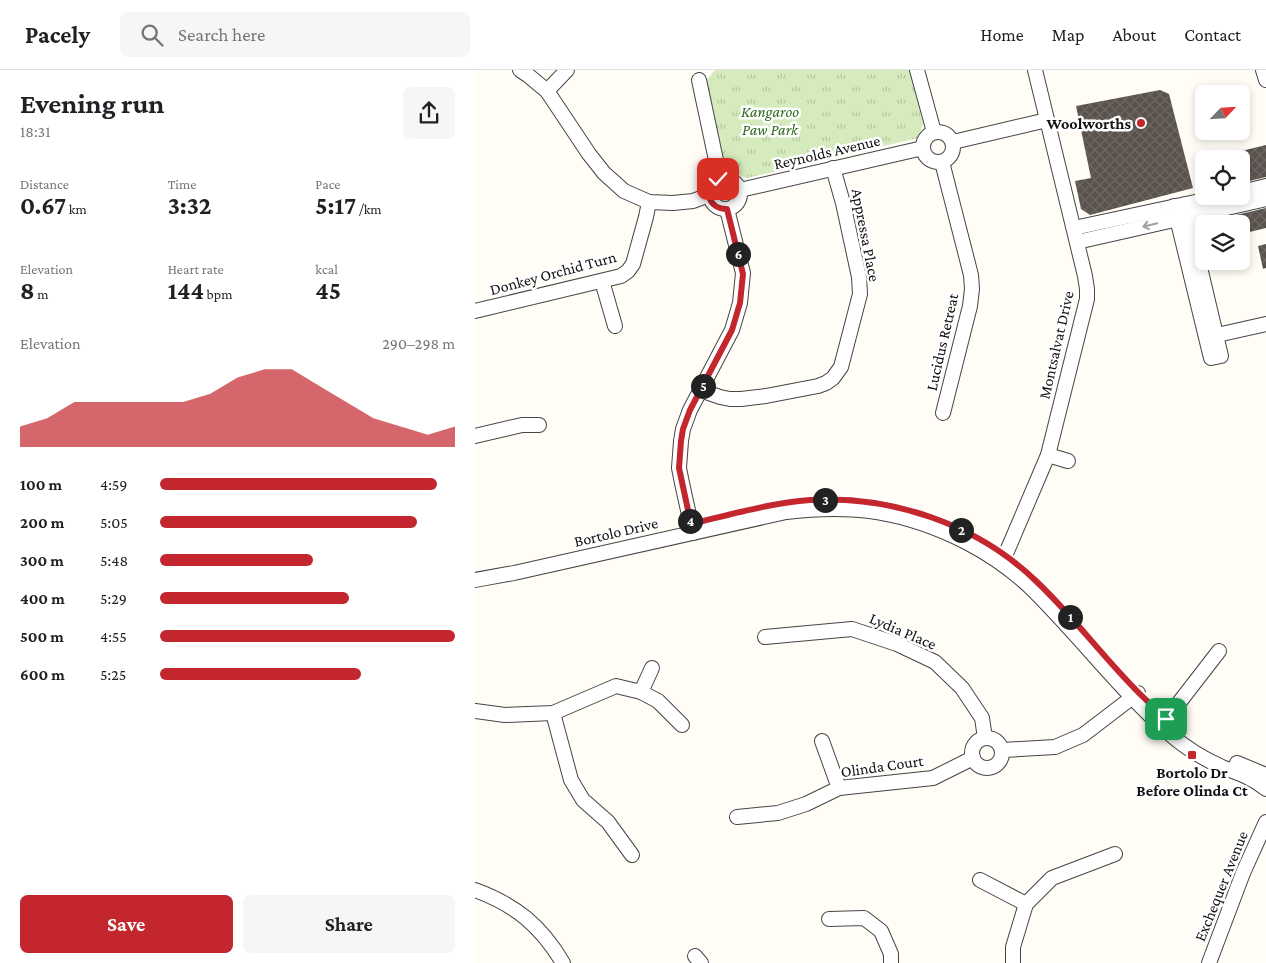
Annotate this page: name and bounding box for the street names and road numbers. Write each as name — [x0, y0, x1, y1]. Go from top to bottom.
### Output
street label: Reynolds Avenue — [772, 131, 882, 173]
street label: Appressa Place — [848, 187, 883, 283]
street label: Donkey Orchid Turn — [488, 248, 619, 299]
street label: Montsalvat Drive — [1035, 289, 1077, 401]
street label: Lucidus Retreat — [923, 291, 962, 392]
street label: Bortolo Drive — [572, 514, 660, 550]
street label: Lydia Place — [867, 609, 939, 654]
street label: Olinda Court — [840, 752, 925, 780]
street label: Exchequer Avenue — [1191, 828, 1252, 944]

